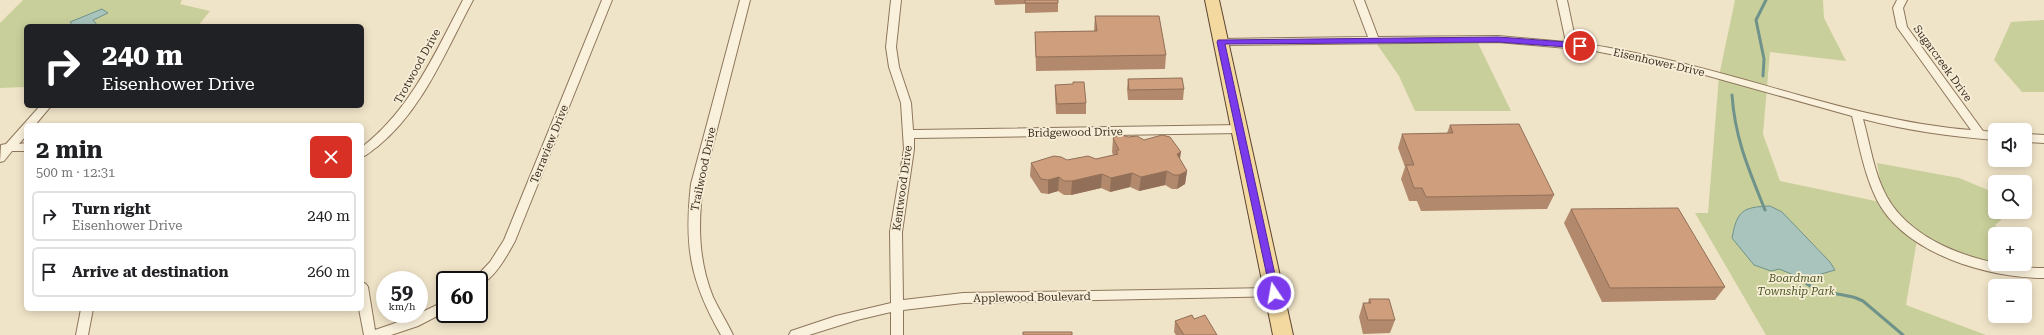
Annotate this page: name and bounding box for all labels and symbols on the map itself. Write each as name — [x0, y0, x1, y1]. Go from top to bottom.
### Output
street label: Sugarcreek Drive — [1911, 23, 1975, 104]
street label: Trotwood Drive — [391, 27, 443, 106]
pin — [1563, 29, 1597, 63]
street label: Eisenhower Drive — [1612, 46, 1706, 79]
street label: Terraview Drive — [528, 103, 571, 185]
street label: Bridgewood Drive — [1027, 125, 1123, 140]
street label: Trailwood Drive — [688, 126, 719, 212]
street label: Kentwood Drive — [890, 145, 915, 232]
speed limit sign: 60 — [436, 271, 488, 323]
position arrow — [1253, 272, 1295, 314]
park label: Boardman Township Park — [1757, 272, 1835, 298]
street label: Applewood Boulevard — [973, 290, 1091, 305]

